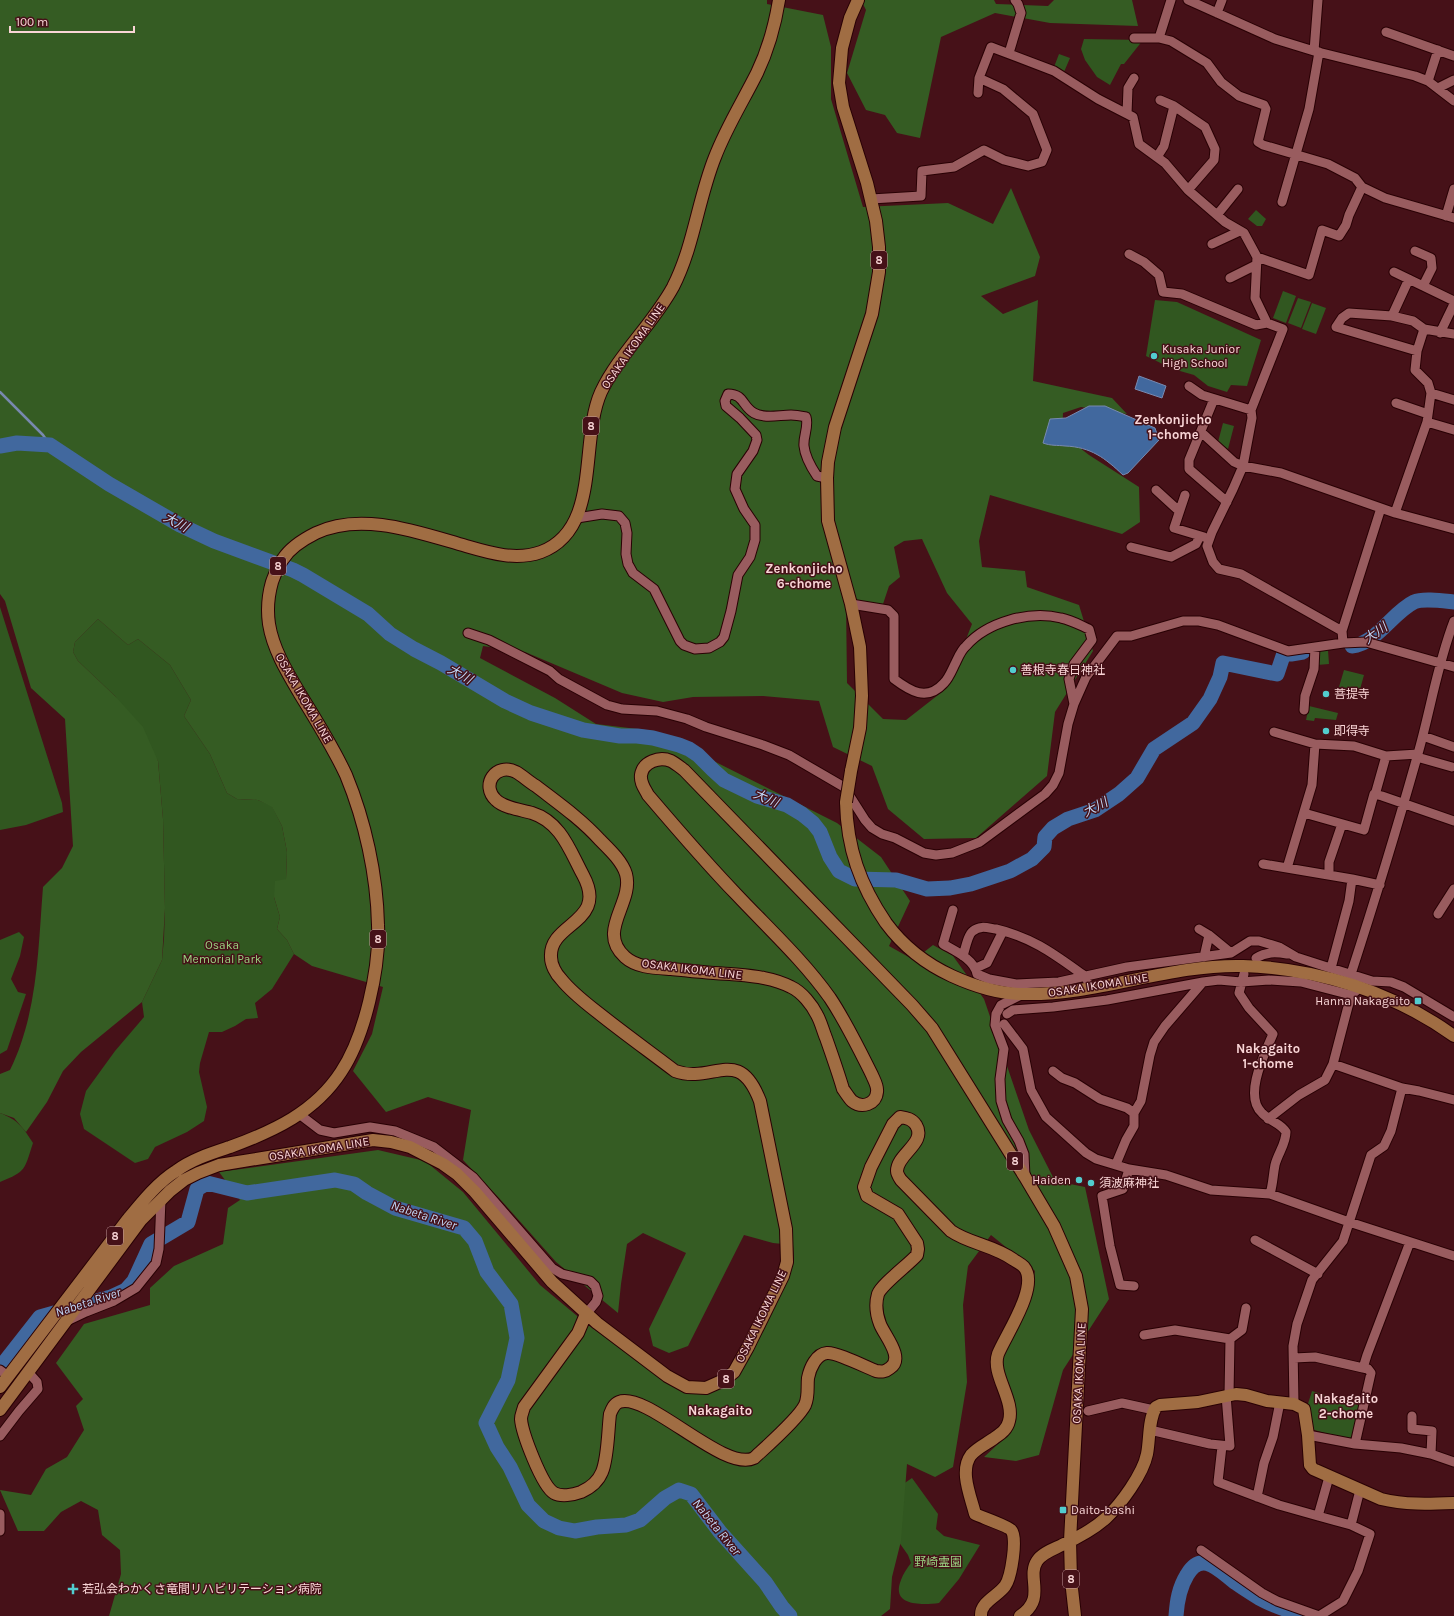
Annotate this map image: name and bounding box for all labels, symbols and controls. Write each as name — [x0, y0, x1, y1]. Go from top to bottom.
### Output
scale bar — [10, 8, 134, 34]
text: 100 m — [16, 15, 48, 29]
road number: 8 — [871, 251, 887, 269]
street label: OSAKA IKOMA LINE — [598, 301, 668, 391]
place label: Kusaka Junior High School — [1162, 342, 1240, 370]
marker: Kusaka Junior High School — [1149, 351, 1159, 361]
district label: Zenkonjicho 1-chome — [1134, 412, 1212, 442]
road number: 8 — [583, 417, 599, 435]
water label: 大川 — [161, 509, 193, 536]
road number: 8 — [270, 557, 286, 575]
district label: Zenkonjicho 6-chome — [765, 561, 843, 591]
water label: 大川 — [1360, 618, 1392, 647]
street label: OSAKA IKOMA LINE — [273, 651, 335, 745]
water label: 大川 — [445, 661, 477, 688]
place label: 善根寺春日神社 — [1021, 663, 1105, 677]
marker: 善根寺春日神社 — [1008, 665, 1018, 675]
place label: 菩提寺 — [1334, 687, 1370, 701]
marker: 菩提寺 — [1321, 689, 1331, 699]
place label: 即得寺 — [1334, 724, 1370, 738]
marker: 即得寺 — [1321, 726, 1331, 736]
water label: 大川 — [751, 786, 783, 811]
water label: 大川 — [1080, 794, 1112, 820]
road number: 8 — [370, 930, 386, 948]
park label: Osaka Memorial Park — [182, 938, 262, 966]
street label: OSAKA IKOMA LINE — [641, 956, 743, 982]
street label: OSAKA IKOMA LINE — [1047, 970, 1149, 1000]
place label: Hanna Nakagaito — [1315, 994, 1410, 1008]
marker: Hanna Nakagaito — [1413, 996, 1423, 1006]
district label: Nakagaito 1-chome — [1236, 1041, 1300, 1071]
street label: OSAKA IKOMA LINE — [268, 1134, 370, 1164]
road number: 8 — [1007, 1152, 1023, 1170]
place label: Haiden — [1032, 1173, 1071, 1187]
marker: Haiden — [1074, 1175, 1084, 1185]
place label: 須波麻神社 — [1099, 1176, 1159, 1190]
marker: 須波麻神社 — [1086, 1178, 1096, 1188]
water label: Nabeta River — [389, 1197, 459, 1233]
road number: 8 — [107, 1227, 123, 1245]
street label: OSAKA IKOMA LINE — [733, 1267, 789, 1365]
water label: Nabeta River — [53, 1284, 123, 1320]
street label: OSAKA IKOMA LINE — [1069, 1322, 1089, 1424]
road number: 8 — [718, 1370, 734, 1388]
district label: Nakagaito 2-chome — [1314, 1391, 1378, 1421]
district label: Nakagaito — [688, 1403, 752, 1418]
water label: Nabeta River — [690, 1496, 745, 1559]
place label: Daito-bashi — [1071, 1503, 1135, 1517]
marker: Daito-bashi — [1058, 1505, 1068, 1515]
park label: 野崎霊園 — [914, 1555, 962, 1569]
road number: 8 — [1063, 1570, 1079, 1588]
place label: 若弘会わかくさ竜間リハビリテーション病院 — [82, 1582, 322, 1596]
marker: 若弘会わかくさ竜間リハビリテーション病院 — [67, 1583, 79, 1595]

